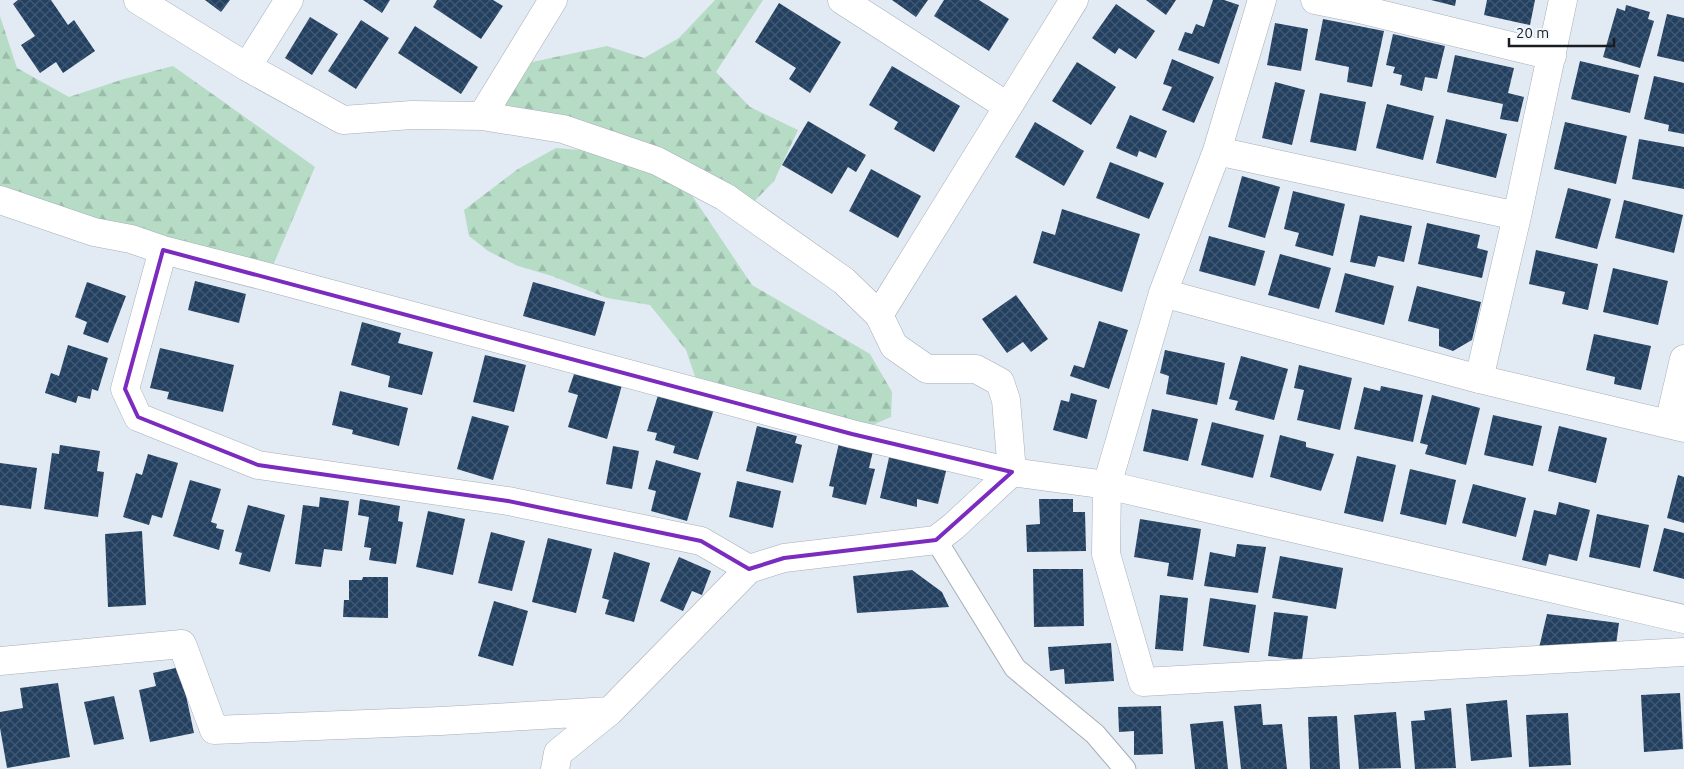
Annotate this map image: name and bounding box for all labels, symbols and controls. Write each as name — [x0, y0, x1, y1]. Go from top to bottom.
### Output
scale bar — [1509, 15, 1614, 47]
text: 20 m — [1516, 24, 1549, 41]

